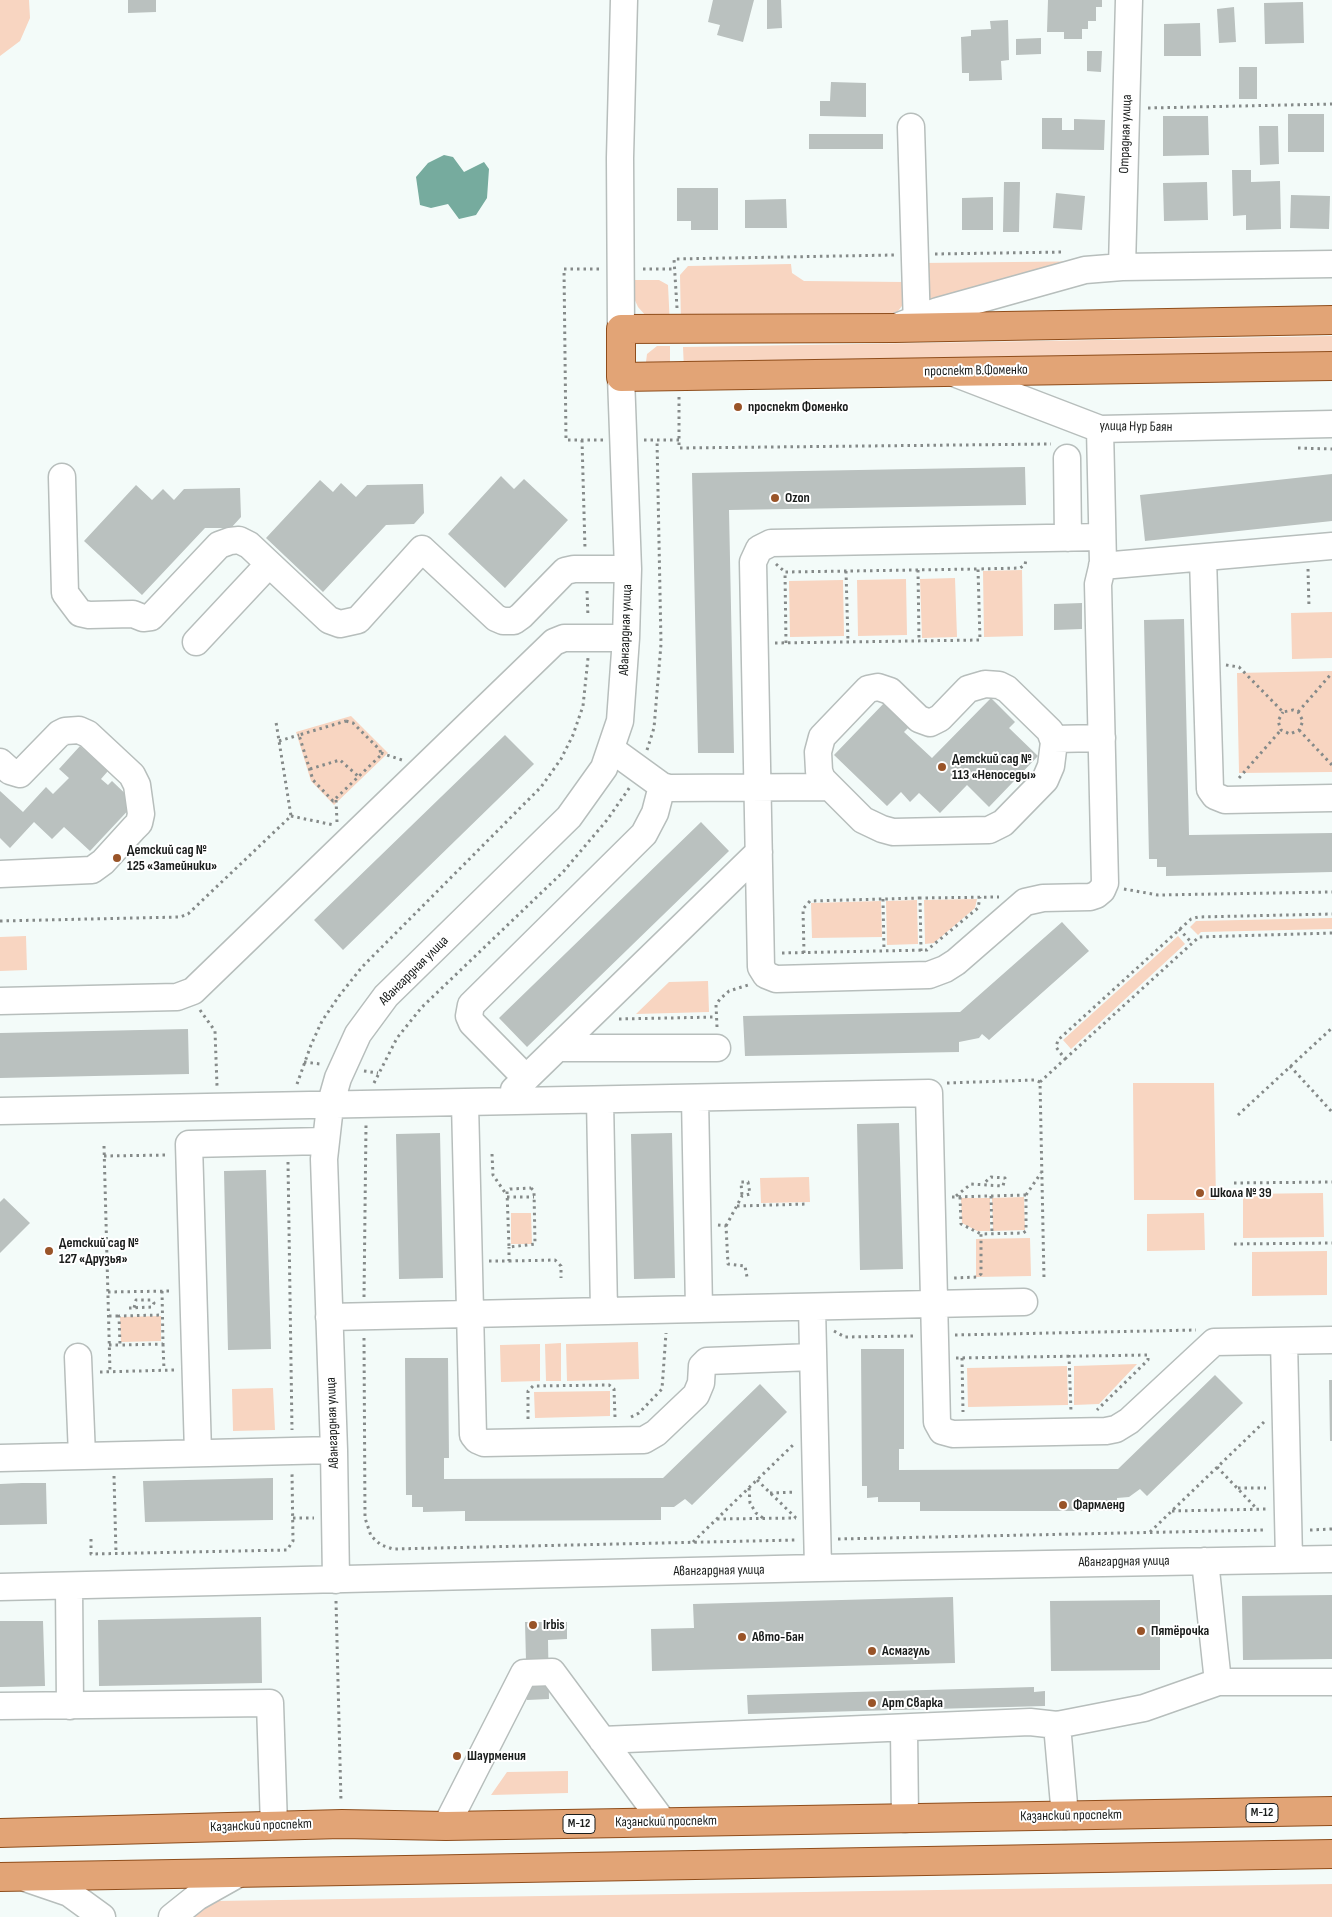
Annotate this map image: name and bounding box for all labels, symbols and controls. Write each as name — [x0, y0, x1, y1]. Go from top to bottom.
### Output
street label: Отрадная улица — [1116, 94, 1136, 174]
street label: проспект В.Фоменко — [924, 362, 1028, 380]
place label: проспект Фоменко — [748, 399, 848, 415]
marker: проспект Фоменко — [732, 401, 744, 413]
street label: улица Нур Баян — [1099, 418, 1173, 436]
place label: Ozon — [785, 490, 810, 506]
marker: Ozon — [769, 492, 781, 504]
street label: Авангардная улица — [616, 584, 636, 676]
place label: Детский сад № 113 «Непоседы» — [952, 751, 1036, 784]
marker: Детский сад № 113 «Непоседы» — [936, 761, 948, 773]
place label: Детский сад № 125 «Затейники» — [127, 842, 217, 874]
marker: Детский сад № 125 «Затейники» — [111, 852, 123, 864]
street label: Авангардная улица — [376, 933, 452, 1009]
place label: Школа № 39 — [1210, 1185, 1272, 1201]
marker: Школа № 39 — [1194, 1187, 1206, 1199]
place label: Детский сад № 127 «Друзья» — [59, 1235, 139, 1268]
marker: Детский сад № 127 «Друзья» — [43, 1245, 55, 1257]
street label: Авангардная улица — [323, 1377, 343, 1469]
place label: Фармленд — [1073, 1497, 1125, 1513]
marker: Фармленд — [1057, 1499, 1069, 1511]
street label: Авангардная улица — [1078, 1553, 1170, 1571]
street label: Авангардная улица — [673, 1562, 765, 1580]
place label: Irbis — [543, 1617, 565, 1633]
marker: Irbis — [527, 1619, 539, 1631]
place label: Пятёрочка — [1151, 1623, 1209, 1639]
marker: Пятёрочка — [1135, 1625, 1147, 1637]
place label: Авто-Бан — [752, 1629, 804, 1645]
marker: Авто-Бан — [736, 1631, 748, 1643]
place label: Асмагуль — [882, 1643, 930, 1659]
marker: Асмагуль — [866, 1645, 878, 1657]
place label: Арт Сварка — [882, 1695, 943, 1711]
marker: Арт Сварка — [866, 1697, 878, 1709]
place label: Шаурмения — [467, 1748, 526, 1764]
marker: Шаурмения — [451, 1750, 463, 1762]
road number: М-12 — [1246, 1804, 1278, 1822]
street label: Казанский проспект — [1020, 1807, 1122, 1825]
street label: Казанский проспект — [615, 1813, 717, 1831]
road number: М-12 — [563, 1815, 595, 1834]
street label: Казанский проспект — [210, 1816, 312, 1836]

